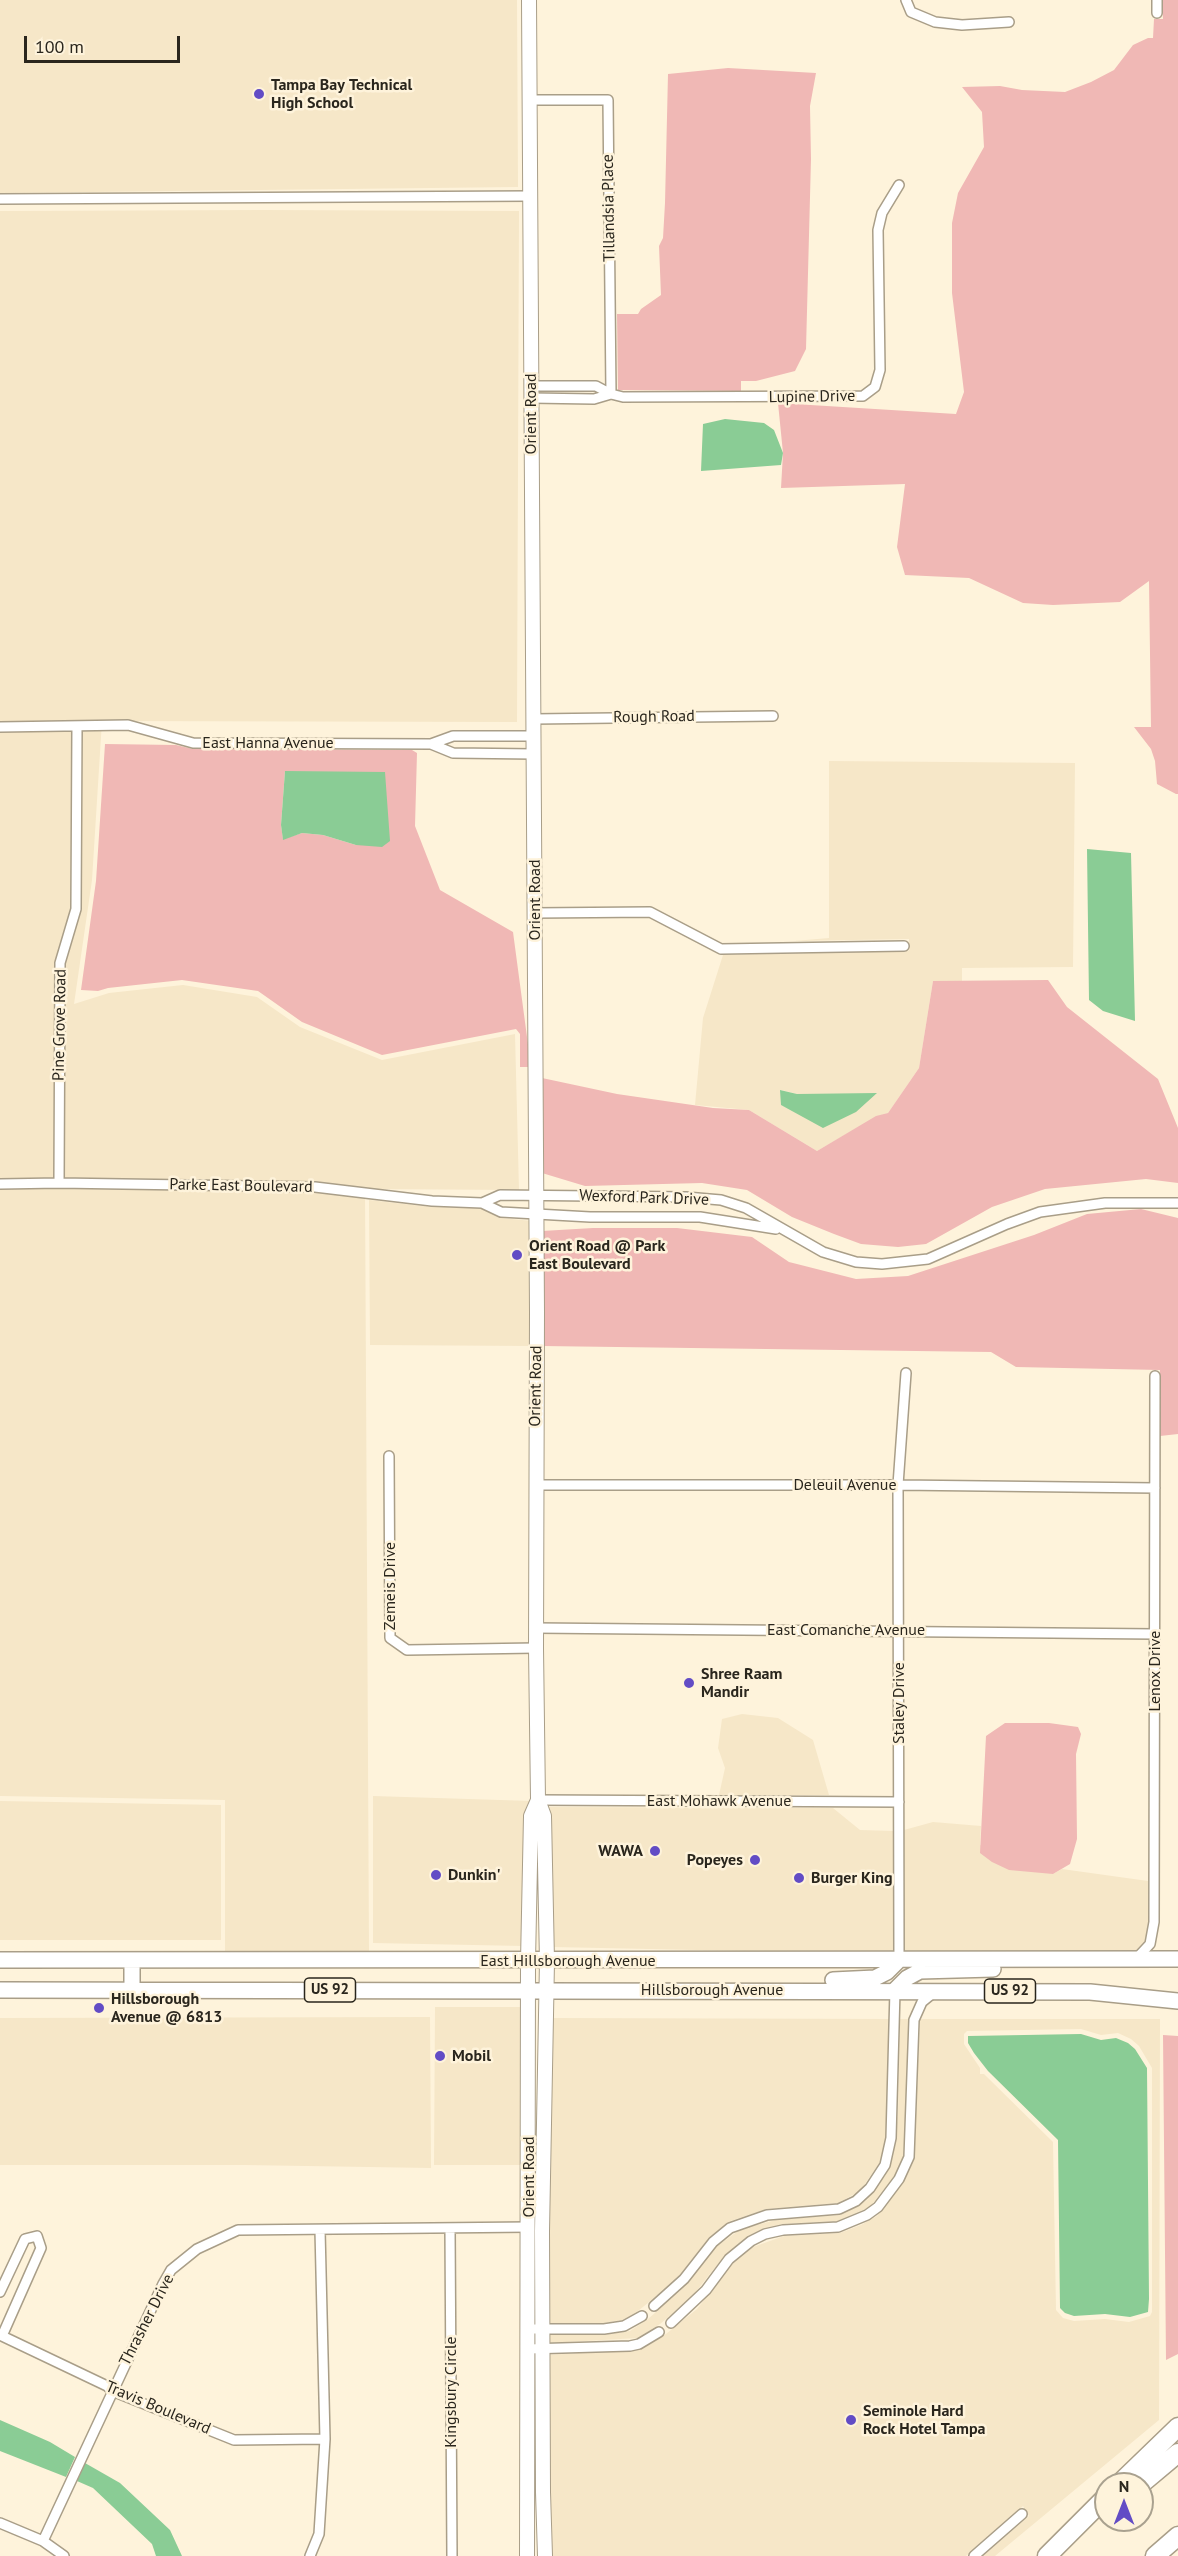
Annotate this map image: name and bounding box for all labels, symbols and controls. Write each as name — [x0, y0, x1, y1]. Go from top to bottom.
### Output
scale bar — [27, 24, 183, 62]
text: 100 m — [35, 35, 84, 58]
place label: Tampa Bay Technical High School — [271, 75, 412, 113]
marker: Tampa Bay Technical High School — [252, 87, 266, 101]
street label: Tillandsia Place — [598, 154, 620, 262]
street label: Orient Road — [521, 373, 541, 455]
street label: Lupine Drive — [769, 387, 855, 407]
street label: Rough Road — [613, 707, 695, 727]
street label: East Hanna Avenue — [202, 733, 334, 753]
street label: Orient Road — [525, 859, 545, 941]
street label: Pine Grove Road — [49, 969, 71, 1081]
street label: Parke East Boulevard — [169, 1175, 313, 1197]
street label: Wexford Park Drive — [579, 1186, 709, 1210]
place label: Orient Road @ Park East Boulevard — [529, 1236, 665, 1274]
marker: Orient Road @ Park East Boulevard — [510, 1248, 524, 1262]
street label: Orient Road — [526, 1345, 546, 1427]
street label: Deleuil Avenue — [793, 1475, 897, 1495]
street label: Zemeis Drive — [380, 1542, 400, 1630]
street label: East Comanche Avenue — [767, 1620, 925, 1640]
street label: Lenox Drive — [1145, 1631, 1165, 1711]
street label: Staley Drive — [889, 1662, 909, 1744]
place label: Shree Raam Mandir — [701, 1664, 782, 1702]
marker: Shree Raam Mandir — [682, 1676, 696, 1690]
street label: East Mohawk Avenue — [647, 1791, 791, 1811]
place label: WAWA — [598, 1841, 643, 1861]
marker: WAWA — [648, 1844, 662, 1858]
place label: Popeyes — [687, 1850, 743, 1870]
marker: Popeyes — [748, 1853, 762, 1867]
place label: Dunkin' — [448, 1865, 501, 1885]
marker: Dunkin' — [429, 1868, 443, 1882]
place label: Burger King — [811, 1868, 893, 1888]
marker: Burger King — [792, 1871, 806, 1885]
street label: East Hillsborough Avenue — [480, 1951, 656, 1971]
road number: US 92 — [304, 1978, 356, 2002]
road number: US 92 — [984, 1979, 1036, 2003]
street label: Hillsborough Avenue — [641, 1980, 783, 2000]
place label: Hillsborough Avenue @ 6813 — [111, 1989, 222, 2027]
marker: Hillsborough Avenue @ 6813 — [92, 2001, 106, 2015]
place label: Mobil — [452, 2046, 491, 2066]
marker: Mobil — [433, 2049, 447, 2063]
street label: Orient Road — [519, 2136, 539, 2218]
street label: Thrasher Drive — [116, 2271, 178, 2369]
street label: Kingsbury Circle — [441, 2336, 461, 2448]
street label: Travis Boulevard — [103, 2377, 213, 2439]
place label: Seminole Hard Rock Hotel Tampa — [863, 2401, 985, 2439]
marker: Seminole Hard Rock Hotel Tampa — [844, 2413, 858, 2427]
north arrow — [1094, 2472, 1154, 2532]
text: N — [1119, 2476, 1129, 2496]

